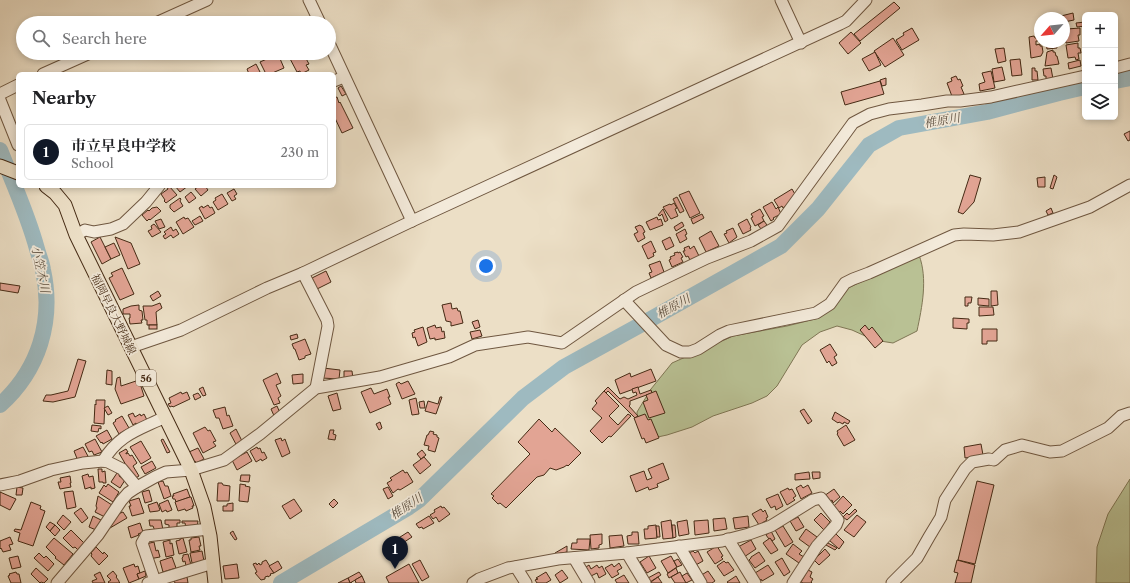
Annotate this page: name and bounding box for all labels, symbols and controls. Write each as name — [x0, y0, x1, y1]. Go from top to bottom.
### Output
north arrow — [1034, 12, 1070, 48]
map controls — [1082, 12, 1118, 120]
button: + — [1082, 12, 1118, 48]
search box — [16, 16, 336, 60]
icon: search — [30, 27, 52, 49]
text: Search here — [62, 29, 147, 48]
button: − — [1082, 48, 1118, 84]
button: layers — [1082, 84, 1118, 120]
text: Nearby — [32, 88, 96, 108]
water label: 椎原川 — [923, 109, 963, 131]
text: 市立早良中学校 — [71, 136, 176, 155]
text: 1 — [43, 144, 49, 160]
text: 230 m — [281, 144, 319, 160]
text: School — [71, 155, 114, 171]
water label: 小笠木川 — [29, 244, 54, 296]
your location — [476, 256, 496, 276]
street label: 福岡早良大野城線 — [88, 271, 140, 357]
water label: 椎原川 — [654, 290, 694, 321]
road number: 56 — [136, 370, 156, 386]
water label: 椎原川 — [387, 489, 427, 522]
pin: 1 — [382, 536, 408, 569]

